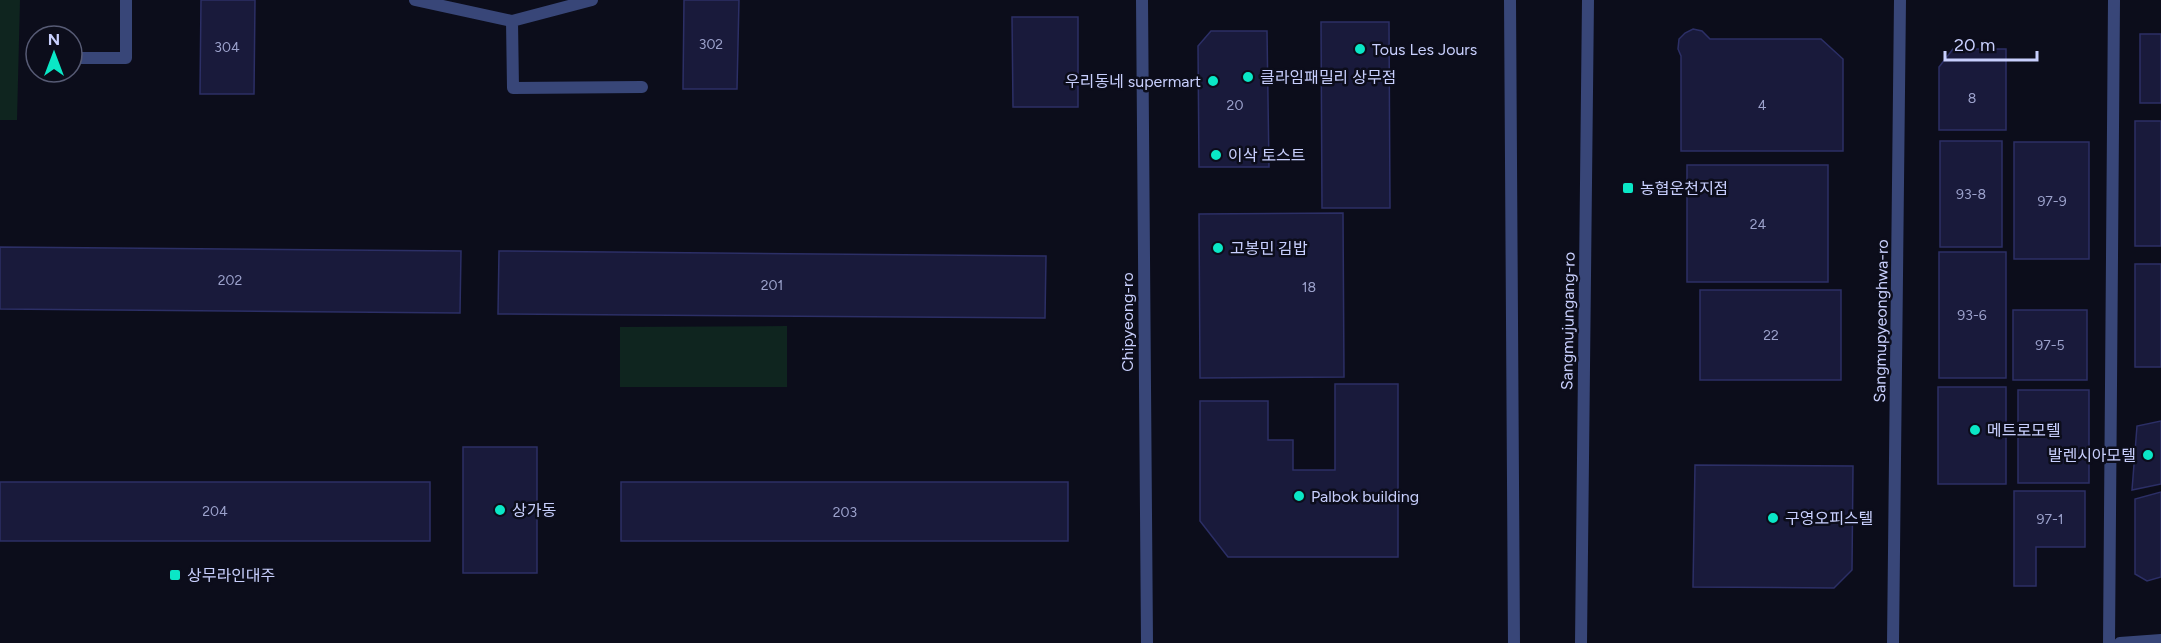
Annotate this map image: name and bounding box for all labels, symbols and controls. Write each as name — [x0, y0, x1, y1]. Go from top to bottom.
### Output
north arrow — [24, 24, 84, 84]
scale bar — [1945, 24, 2036, 62]
text: N — [48, 30, 60, 49]
text: 20 m — [1954, 34, 1995, 56]
house number: 302 — [699, 36, 723, 53]
house number: 304 — [214, 39, 240, 56]
place label: Tous Les Jours — [1372, 40, 1477, 59]
marker: Tous Les Jours — [1353, 42, 1367, 56]
place label: 클라임패밀리 상무점 — [1260, 68, 1396, 87]
marker: 클라임패밀리 상무점 — [1241, 70, 1255, 84]
place label: 우리동네 supermart — [1065, 72, 1201, 91]
marker: 우리동네 supermart — [1206, 74, 1220, 88]
house number: 8 — [1968, 90, 1976, 107]
house number: 20 — [1227, 97, 1243, 114]
house number: 4 — [1758, 97, 1767, 114]
place label: 이삭 토스트 — [1228, 146, 1306, 165]
marker: 이삭 토스트 — [1209, 148, 1223, 162]
place label: 농협운천지점 — [1640, 179, 1728, 198]
marker: 농협운천지점 — [1621, 181, 1635, 195]
house number: 93-8 — [1956, 186, 1986, 203]
house number: 97-9 — [2037, 193, 2067, 210]
house number: 24 — [1750, 216, 1767, 233]
place label: 고봉민 김밥 — [1230, 239, 1308, 258]
street label: Sangmupyeonghwa-ro — [1870, 239, 1892, 403]
marker: 고봉민 김밥 — [1211, 241, 1225, 255]
street label: Sangmujungang-ro — [1557, 252, 1579, 390]
house number: 202 — [218, 272, 242, 289]
street label: Chipyeong-ro — [1118, 272, 1137, 372]
house number: 201 — [761, 277, 783, 294]
house number: 18 — [1302, 279, 1316, 296]
house number: 93-6 — [1957, 307, 1987, 324]
house number: 22 — [1763, 327, 1779, 344]
house number: 97-5 — [2035, 337, 2065, 354]
place label: 메트로모텔 — [1987, 421, 2061, 440]
marker: 메트로모텔 — [1968, 423, 1982, 437]
place label: 발렌시아모텔 — [2048, 446, 2136, 465]
marker: 발렌시아모텔 — [2141, 448, 2155, 462]
place label: Palbok building — [1311, 487, 1419, 506]
marker: Palbok building — [1292, 489, 1306, 503]
place label: 상가동 — [512, 501, 556, 520]
house number: 204 — [202, 503, 228, 520]
marker: 상가동 — [493, 503, 507, 517]
house number: 203 — [833, 504, 857, 521]
place label: 구영오피스텔 — [1785, 509, 1873, 528]
marker: 구영오피스텔 — [1766, 511, 1780, 525]
house number: 97-1 — [2036, 511, 2064, 528]
place label: 상무라인대주 — [187, 566, 275, 585]
marker: 상무라인대주 — [168, 568, 182, 582]

